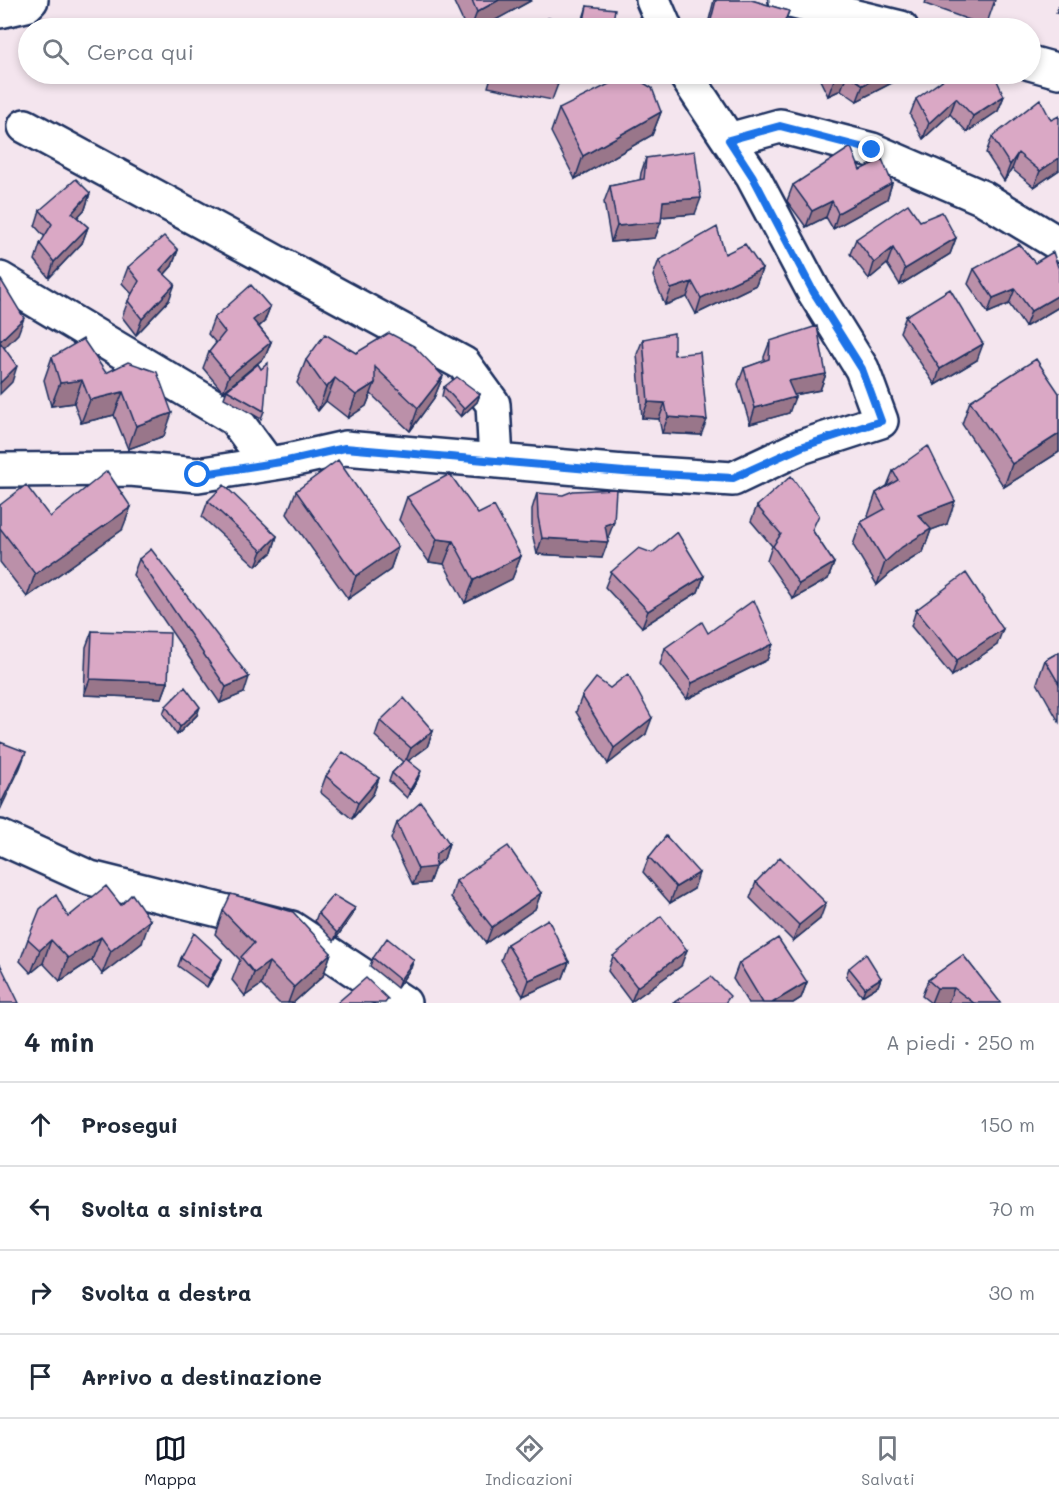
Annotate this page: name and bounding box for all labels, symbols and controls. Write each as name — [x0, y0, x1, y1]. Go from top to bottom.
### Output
search box — [18, 18, 1041, 84]
icon: search — [39, 35, 72, 68]
text: Cerca qui — [87, 37, 194, 66]
route end — [858, 136, 884, 162]
route start — [184, 461, 210, 487]
text: 4 min — [24, 1025, 94, 1059]
text: A piedi · 250 m — [886, 1029, 1035, 1055]
icon: ahead — [24, 1108, 57, 1141]
text: Prosegui — [81, 1110, 178, 1139]
text: 150 m — [980, 1111, 1035, 1137]
icon: left — [24, 1192, 57, 1225]
text: Svolta a sinistra — [81, 1194, 263, 1223]
text: 70 m — [989, 1195, 1035, 1221]
icon: right — [24, 1276, 57, 1309]
text: Svolta a destra — [81, 1278, 251, 1307]
text: 30 m — [989, 1279, 1035, 1305]
icon: arrive — [24, 1360, 57, 1393]
text: Arrivo a destinazione — [81, 1362, 322, 1391]
tab: Mappa — [144, 1432, 197, 1489]
tab: Indicazioni — [485, 1432, 573, 1489]
tab: Salvati — [861, 1432, 915, 1489]

